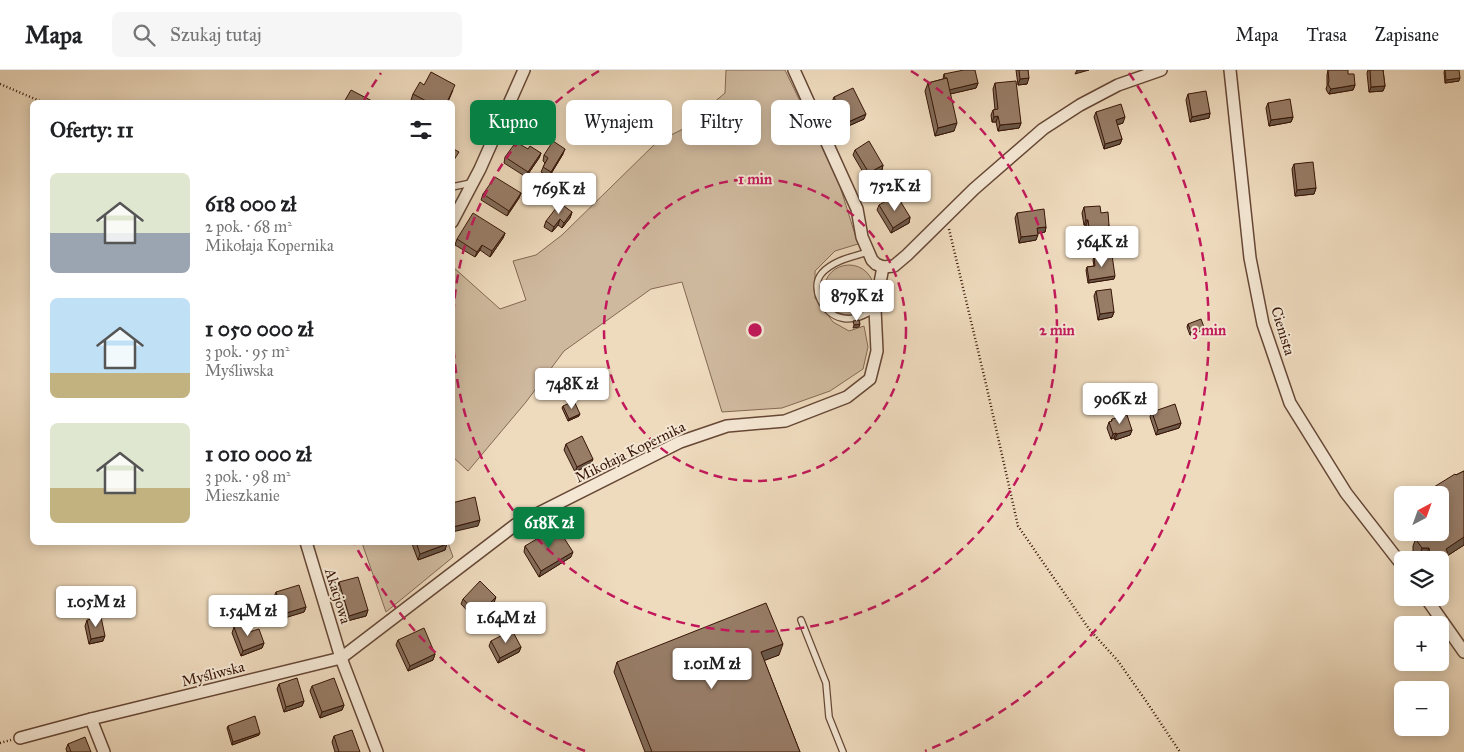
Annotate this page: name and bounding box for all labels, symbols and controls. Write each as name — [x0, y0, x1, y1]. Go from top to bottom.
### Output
search box — [112, 12, 462, 57]
text: Mapa — [25, 20, 82, 50]
icon: search — [130, 21, 158, 49]
text: Szukaj tutaj — [170, 23, 262, 46]
text: Mapa — [1236, 24, 1278, 46]
text: Trasa — [1306, 24, 1347, 46]
text: Zapisane — [1375, 24, 1439, 46]
chip: Kupno — [470, 100, 556, 145]
chip: Wynajem — [566, 100, 672, 145]
chip: Filtry — [682, 100, 761, 145]
chip: Nowe — [771, 100, 850, 145]
icon: filters — [407, 116, 435, 144]
text: Oferty: 11 — [50, 117, 133, 143]
text: 1 min — [738, 170, 773, 188]
pin: 752K zł — [849, 170, 941, 212]
pin: 769K zł — [513, 172, 605, 215]
text: 752K zł — [870, 176, 920, 195]
text: 769K zł — [533, 179, 585, 198]
text: 618 000 zł — [205, 191, 296, 217]
icon: home — [90, 193, 150, 253]
text: 2 pok. · 68 m² — [205, 217, 292, 236]
pin: 564K zł — [1056, 226, 1148, 268]
text: 564K zł — [1076, 232, 1128, 251]
text: Mikołaja Kopernika — [205, 236, 334, 255]
pin: 879K zł — [811, 280, 903, 322]
text: 879K zł — [831, 286, 883, 305]
street label: Cienista — [1267, 305, 1299, 358]
text: 1 050 000 zł — [205, 316, 313, 342]
icon: home — [90, 318, 150, 378]
centre of rings — [746, 321, 764, 339]
text: 2 min — [1039, 321, 1076, 339]
text: 3 min — [1192, 321, 1227, 340]
text: 3 pok. · 95 m² — [205, 342, 290, 361]
text: Myśliwska — [205, 361, 273, 380]
pin: 748K zł — [526, 368, 618, 410]
text: 748K zł — [546, 374, 598, 393]
pin: 906K zł — [1074, 382, 1166, 425]
text: 906K zł — [1094, 389, 1146, 408]
street label: Mikołaja Kopernika — [572, 417, 689, 487]
text: 1 010 000 zł — [205, 441, 311, 467]
icon: home — [90, 443, 150, 503]
text: 3 pok. · 98 m² — [205, 467, 291, 486]
text: Mieszkanie — [205, 486, 280, 505]
north arrow — [1394, 486, 1449, 541]
map controls — [1394, 486, 1449, 736]
pin: 618K zł — [503, 506, 595, 549]
text: 618K zł — [524, 513, 574, 532]
button: layers — [1394, 551, 1449, 606]
street label: Akacjowa — [321, 565, 355, 627]
pin: 1.05M zł — [44, 586, 148, 628]
text: 1.05M zł — [67, 592, 125, 611]
pin: 1.54M zł — [196, 594, 300, 637]
text: 1.54M zł — [219, 601, 277, 620]
pin: 1.64M zł — [454, 602, 558, 644]
text: 1.64M zł — [477, 608, 535, 627]
button: + — [1394, 616, 1449, 671]
pin: 1.01M zł — [660, 648, 764, 690]
text: 1.01M zł — [684, 654, 740, 673]
street label: Myśliwska — [180, 657, 247, 690]
button: − — [1394, 681, 1449, 736]

